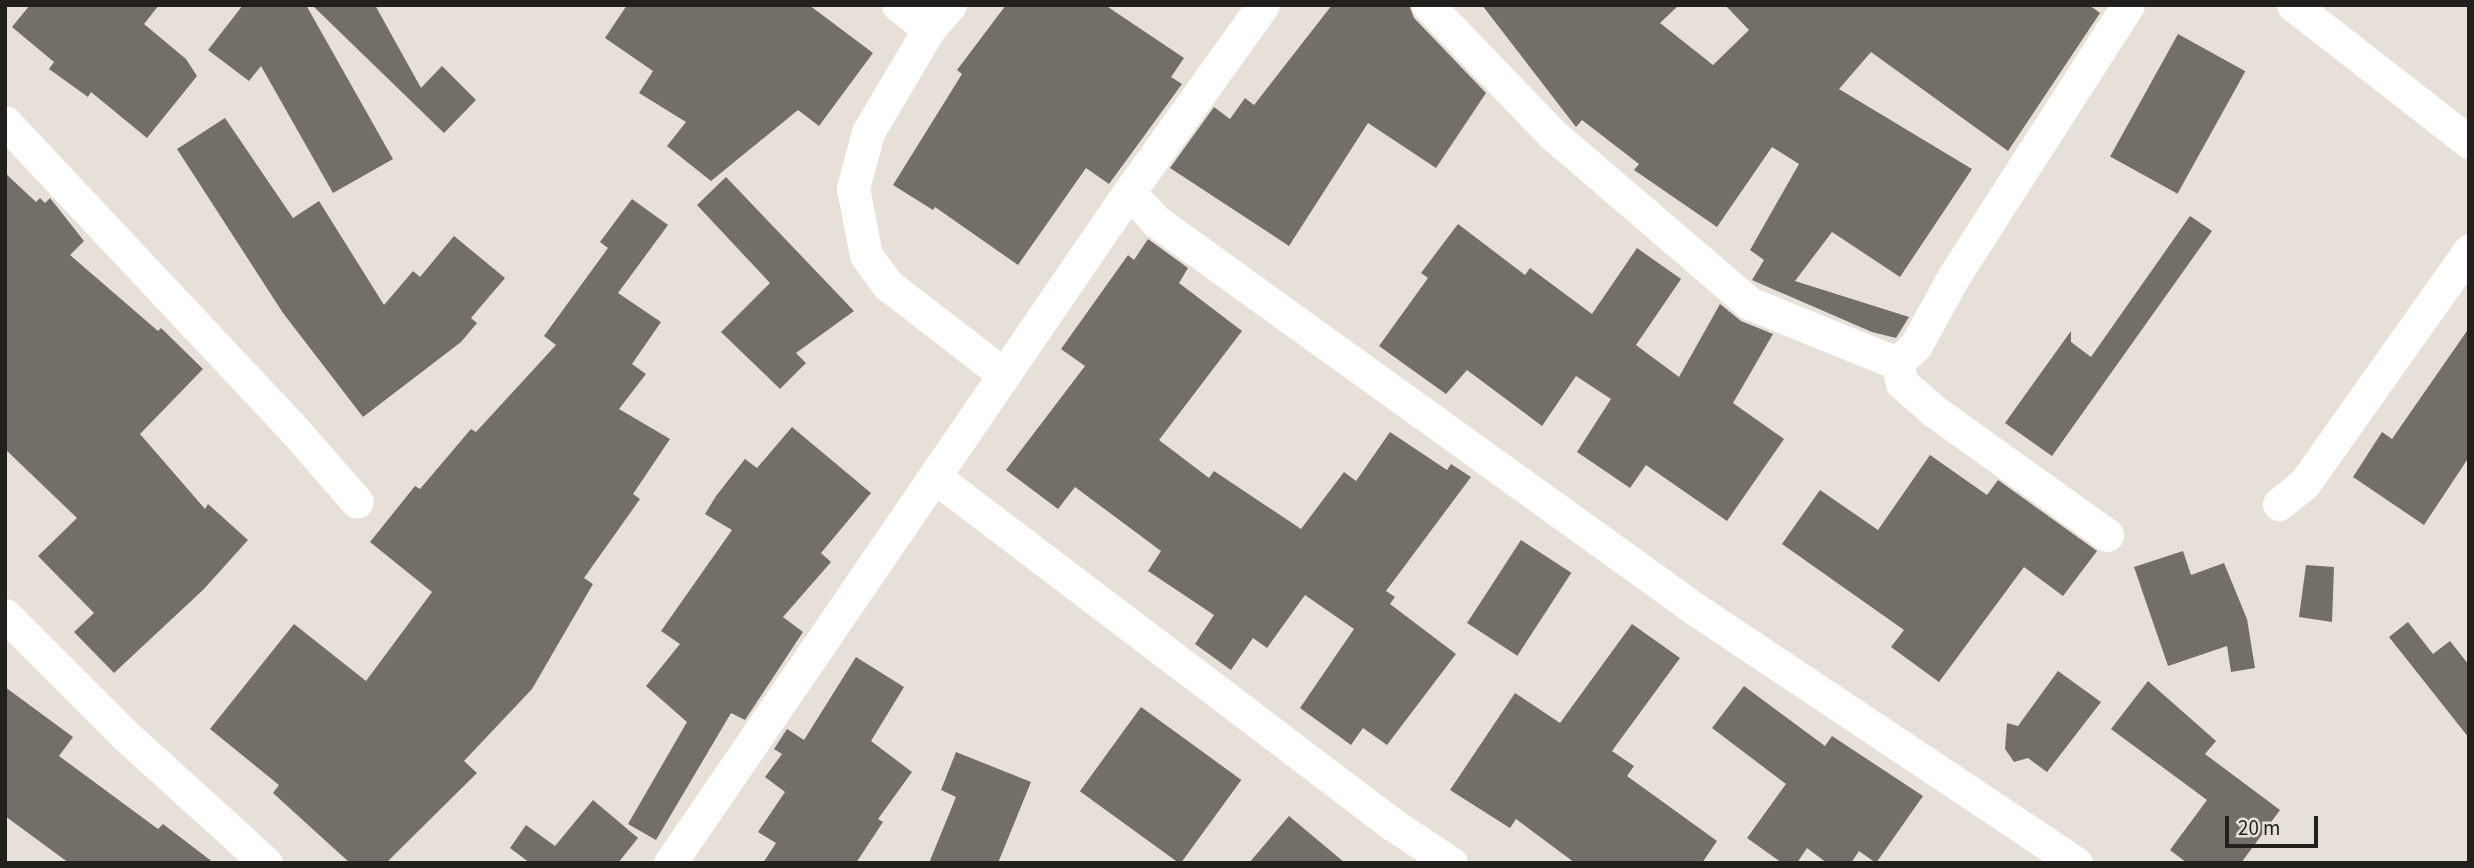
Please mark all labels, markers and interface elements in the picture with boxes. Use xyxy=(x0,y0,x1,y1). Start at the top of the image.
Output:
scale bar xyxy=(2229,802,2322,846)
text: 20 m xyxy=(2238,813,2280,843)

